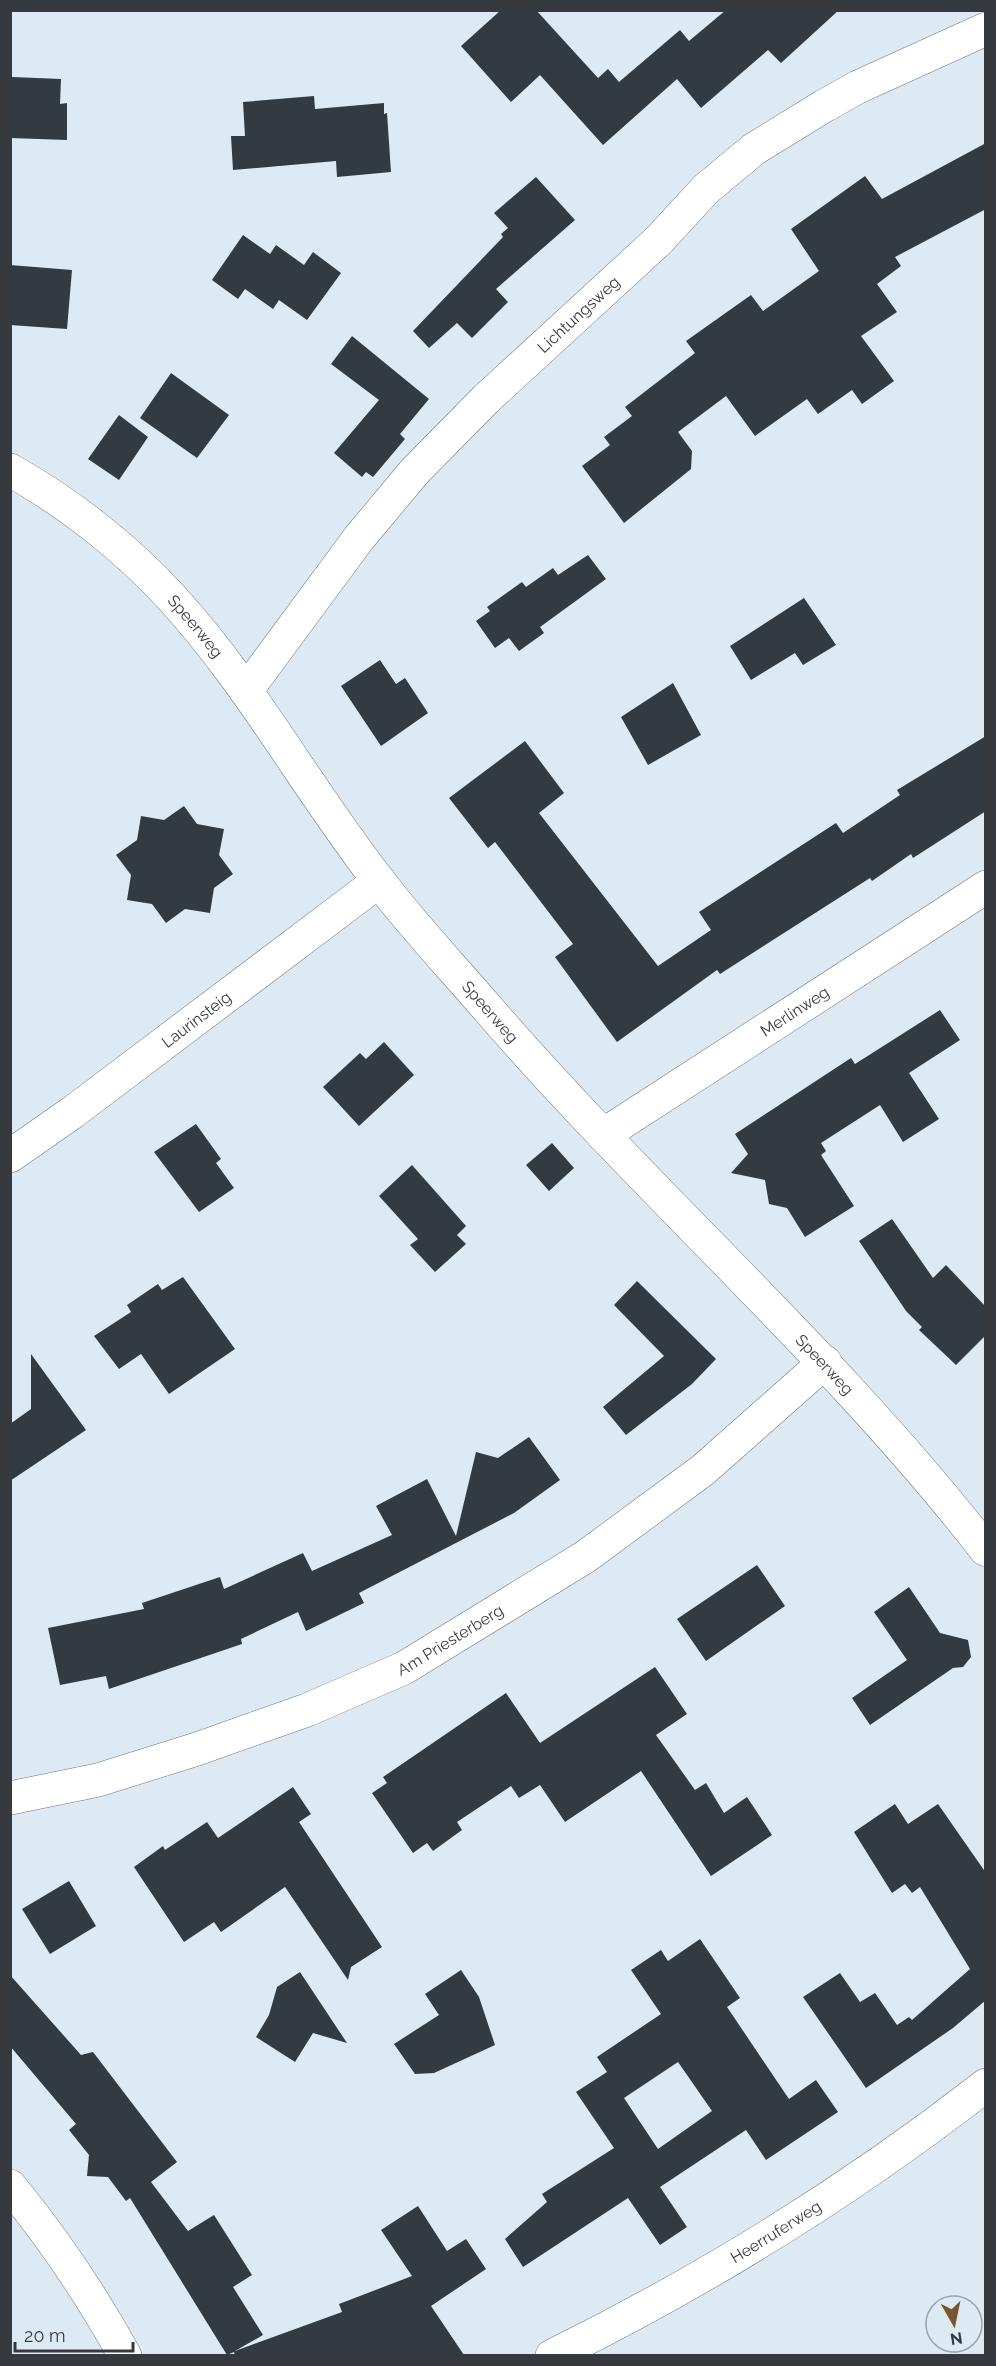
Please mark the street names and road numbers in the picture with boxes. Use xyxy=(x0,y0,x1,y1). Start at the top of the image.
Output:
street label: Lichtungsweg xyxy=(534,272,624,357)
street label: Speerweg xyxy=(164,591,227,662)
street label: Speerweg xyxy=(458,977,522,1047)
street label: Merlinweg xyxy=(757,982,833,1041)
street label: Laurinsteig xyxy=(158,987,235,1052)
street label: Speerweg xyxy=(792,1330,857,1399)
street label: Am Priesterberg xyxy=(395,1601,507,1680)
street label: Heerruferweg xyxy=(727,2196,825,2267)

